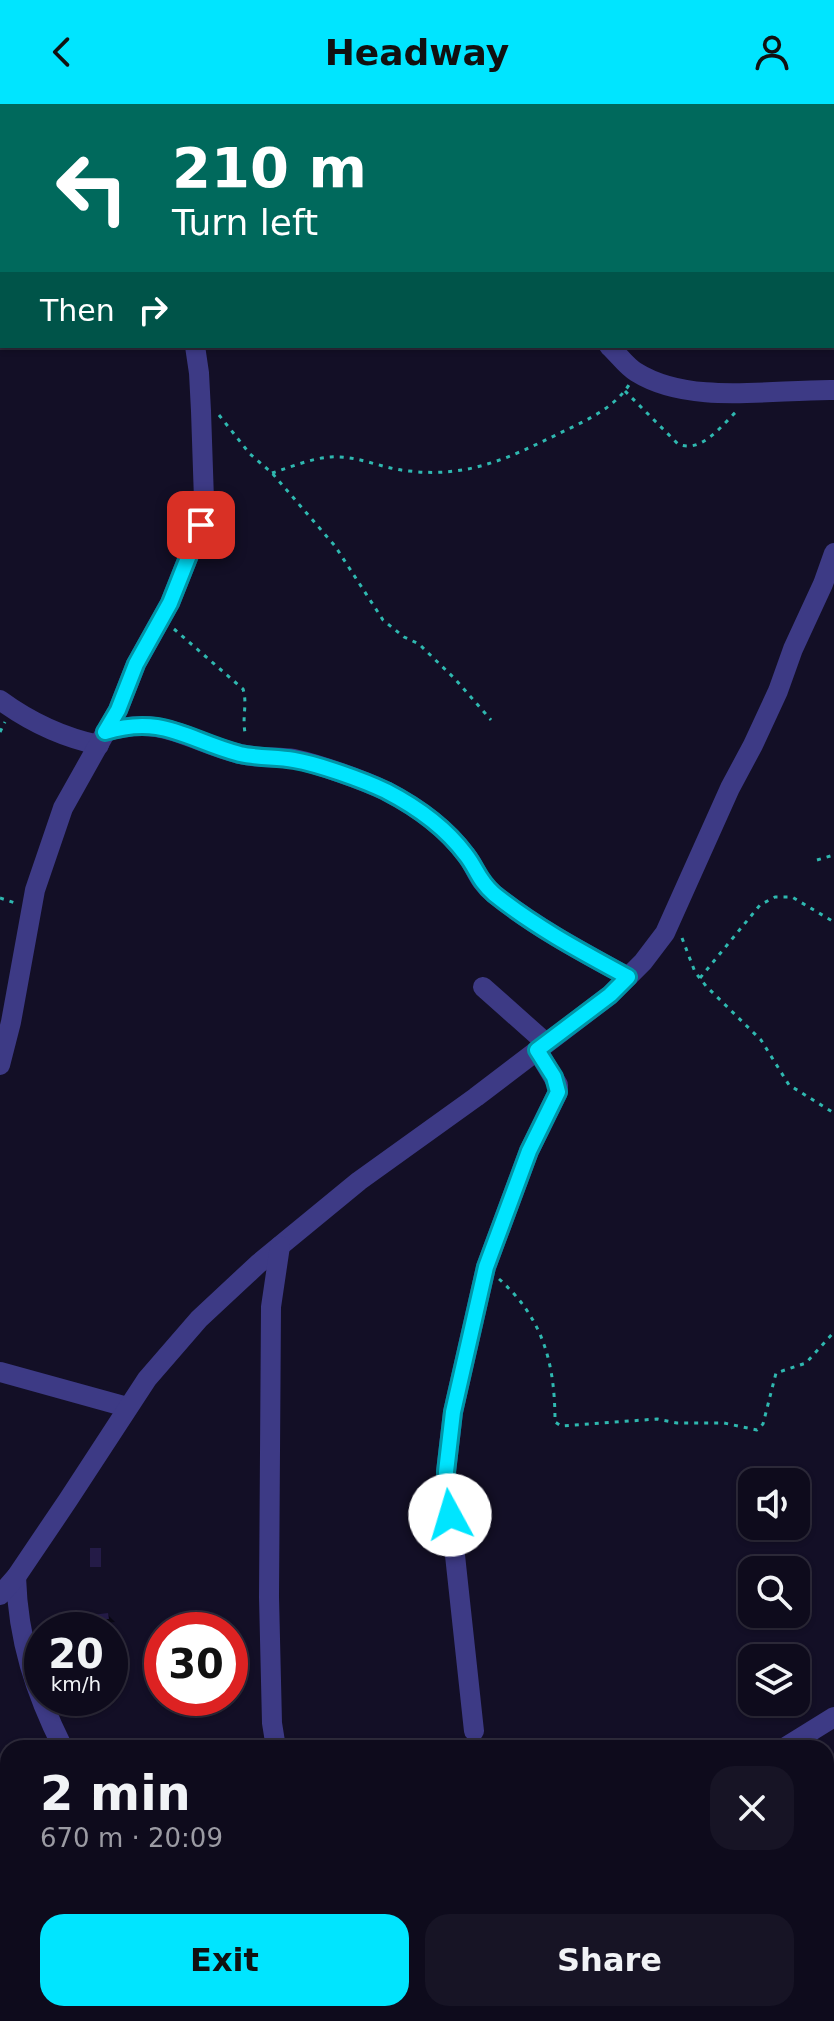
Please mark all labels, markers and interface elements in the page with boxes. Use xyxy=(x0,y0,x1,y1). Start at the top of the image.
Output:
icon: back xyxy=(40,30,84,74)
icon: person xyxy=(750,30,794,74)
text: Headway xyxy=(325,32,509,73)
text: 210 m xyxy=(172,135,367,200)
icon: left xyxy=(40,136,144,240)
text: Turn left xyxy=(172,202,318,243)
icon: right xyxy=(131,288,175,332)
text: Then xyxy=(40,293,115,328)
pin xyxy=(167,491,235,559)
icon: arrive xyxy=(179,503,223,547)
map controls xyxy=(738,1468,810,1716)
button: sound xyxy=(738,1468,810,1540)
position arrow xyxy=(408,1473,492,1557)
button: search xyxy=(738,1556,810,1628)
speed limit sign: 30 xyxy=(144,1612,248,1716)
text: 20 xyxy=(48,1631,104,1677)
button: layers xyxy=(738,1644,810,1716)
text: km/h xyxy=(51,1672,101,1696)
text: 2 min xyxy=(40,1765,191,1821)
button: close xyxy=(710,1766,794,1850)
text: 670 m · 20:09 xyxy=(40,1823,223,1853)
button: Exit xyxy=(40,1914,409,2006)
button: Share xyxy=(425,1914,794,2006)

